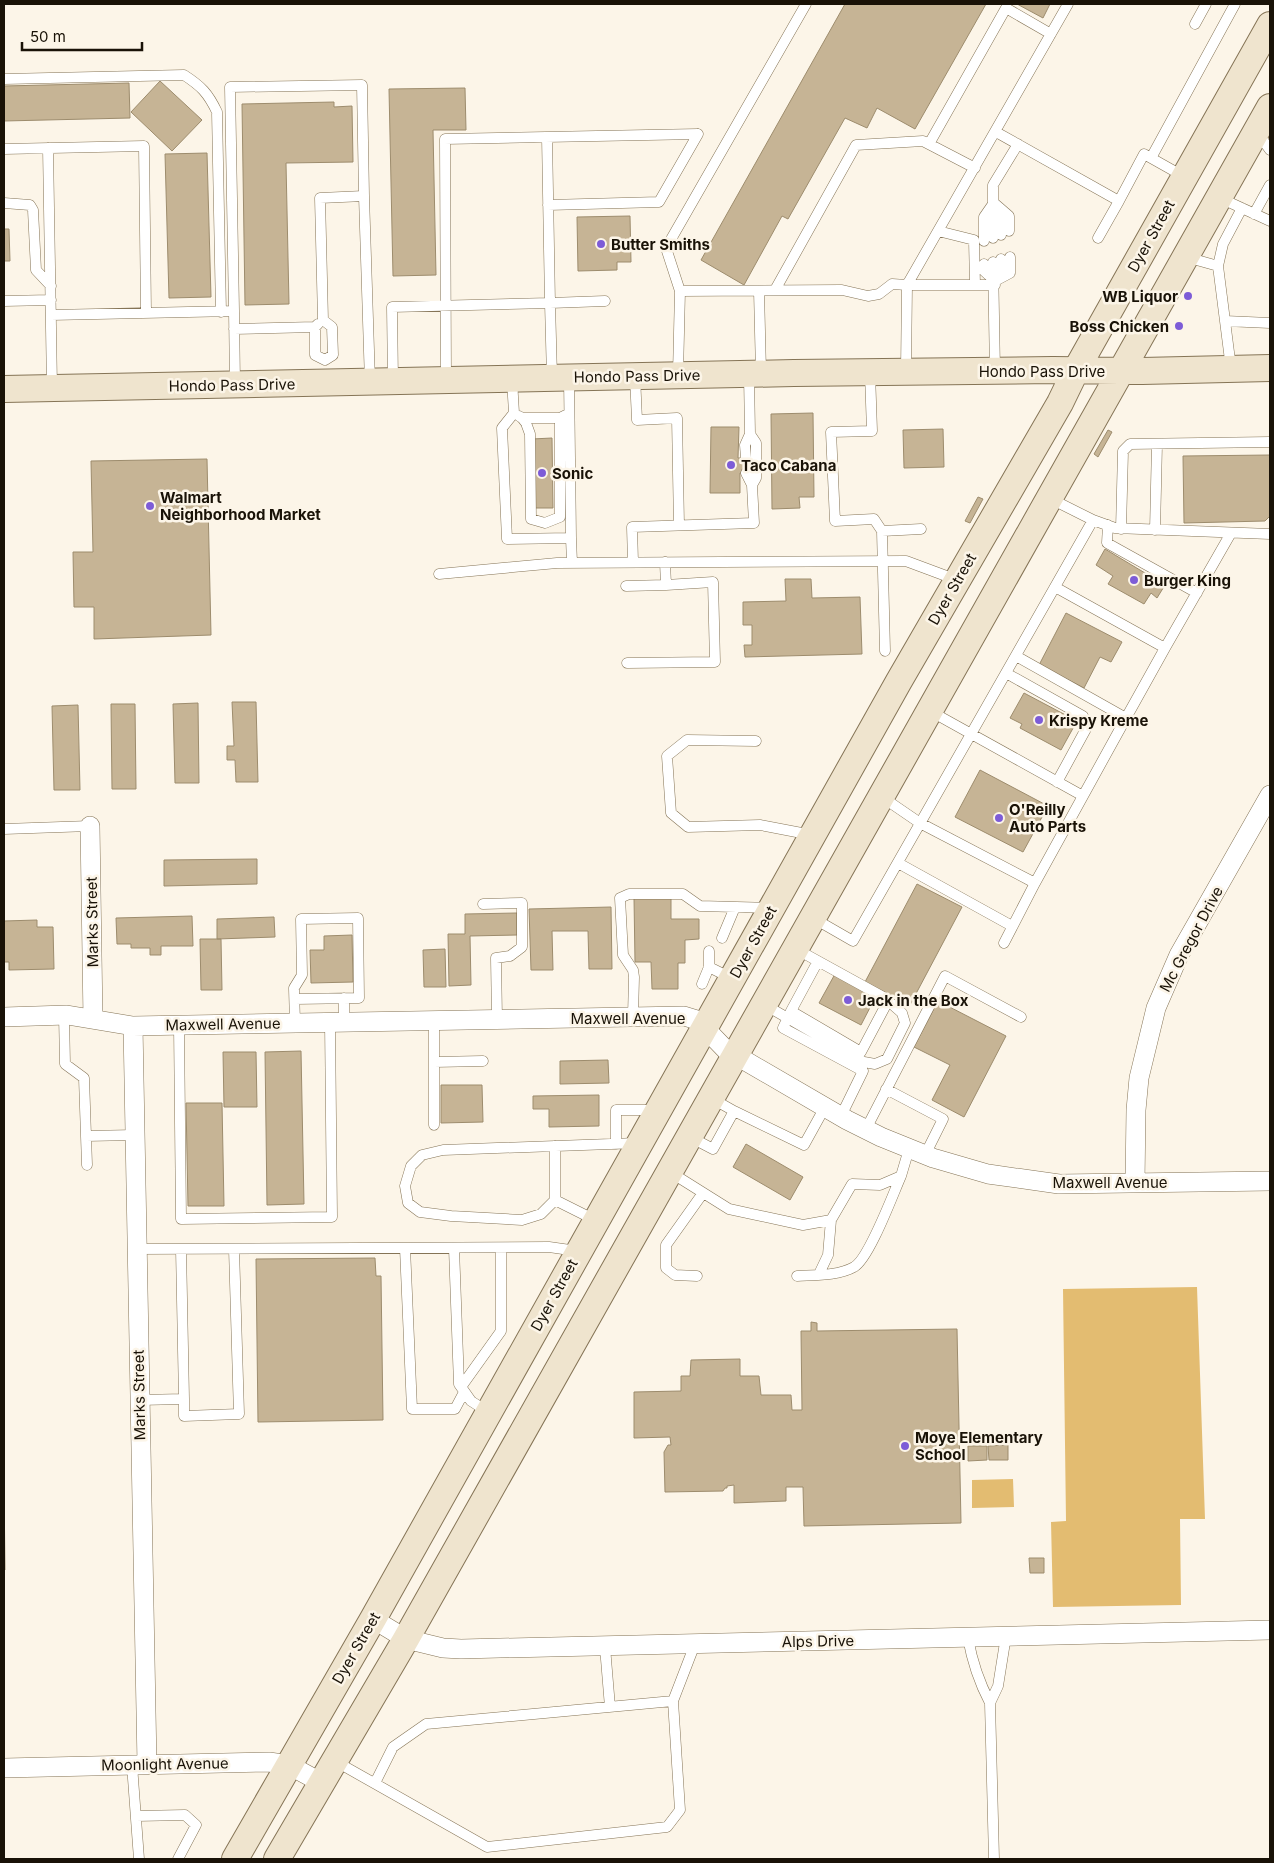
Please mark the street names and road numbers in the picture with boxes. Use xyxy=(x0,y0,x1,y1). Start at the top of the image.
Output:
street label: Dyer Street xyxy=(1123,196,1179,276)
street label: Hondo Pass Drive xyxy=(979,362,1105,381)
street label: Hondo Pass Drive xyxy=(574,365,700,387)
street label: Hondo Pass Drive xyxy=(169,374,295,396)
street label: Dyer Street xyxy=(924,550,980,628)
street label: Marks Street xyxy=(82,876,102,967)
street label: Mc Gregor Drive xyxy=(1155,883,1227,995)
street label: Dyer Street xyxy=(725,902,781,982)
street label: Maxwell Avenue xyxy=(570,1009,686,1028)
street label: Maxwell Avenue xyxy=(165,1013,281,1035)
street label: Maxwell Avenue xyxy=(1052,1173,1168,1192)
street label: Dyer Street xyxy=(526,1255,582,1335)
street label: Marks Street xyxy=(129,1349,149,1440)
street label: Dyer Street xyxy=(328,1609,384,1687)
street label: Alps Drive xyxy=(782,1631,854,1651)
street label: Moonlight Avenue xyxy=(101,1753,229,1775)

